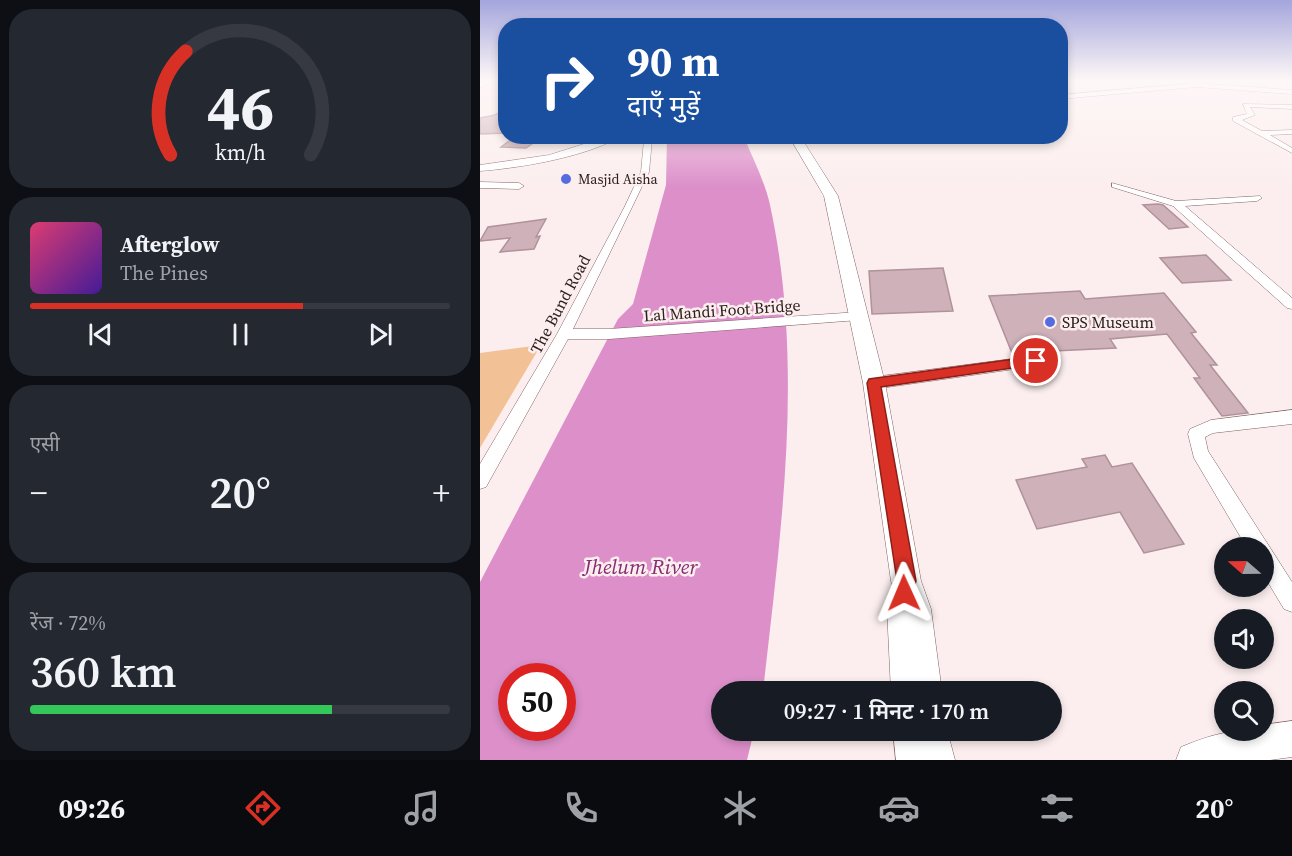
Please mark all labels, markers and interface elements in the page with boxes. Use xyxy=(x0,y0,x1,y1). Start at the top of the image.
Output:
text: 90 m xyxy=(627,32,720,90)
icon: right xyxy=(528,42,606,120)
text: 46 xyxy=(206,65,274,151)
text: दाएँ मुड़ें xyxy=(627,87,700,124)
text: km/h xyxy=(214,139,266,168)
place label: Masjid Aisha xyxy=(578,169,659,189)
marker: Masjid Aisha xyxy=(559,172,573,186)
text: Afterglow xyxy=(120,229,220,259)
street label: The Bund Road xyxy=(525,251,595,357)
text: The Pines xyxy=(120,259,208,287)
street label: Lal Mandi Foot Bridge xyxy=(643,294,801,326)
place label: SPS Museum xyxy=(1062,311,1154,333)
marker: SPS Museum xyxy=(1043,315,1057,329)
icon: previous xyxy=(84,318,117,351)
icon: pause xyxy=(224,318,257,351)
icon: next xyxy=(364,318,397,351)
pin xyxy=(1010,335,1061,386)
icon: arrive xyxy=(1019,344,1052,377)
text: एसी xyxy=(30,430,60,458)
text: 20° xyxy=(209,461,271,523)
text: − xyxy=(30,470,48,515)
text: + xyxy=(433,470,450,515)
north arrow xyxy=(1214,537,1274,597)
map controls xyxy=(1214,537,1274,741)
water label: Jhelum River xyxy=(581,552,698,581)
position arrow xyxy=(872,561,936,625)
text: रेंज · 72% xyxy=(30,609,106,637)
button: sound xyxy=(1214,609,1274,669)
text: 360 km xyxy=(30,640,177,702)
speed limit sign: 50 xyxy=(498,663,576,741)
button: search xyxy=(1214,681,1274,741)
text: 09:27 · 1 मिनट · 170 m xyxy=(784,696,989,726)
icon: directions xyxy=(242,787,284,829)
icon: music xyxy=(401,787,443,829)
icon: phone xyxy=(560,787,602,829)
icon: climate xyxy=(719,787,761,829)
icon: car xyxy=(878,787,920,829)
icon: filters xyxy=(1036,787,1078,829)
text: 09:26 xyxy=(58,790,125,827)
text: 20° xyxy=(1195,790,1233,827)

